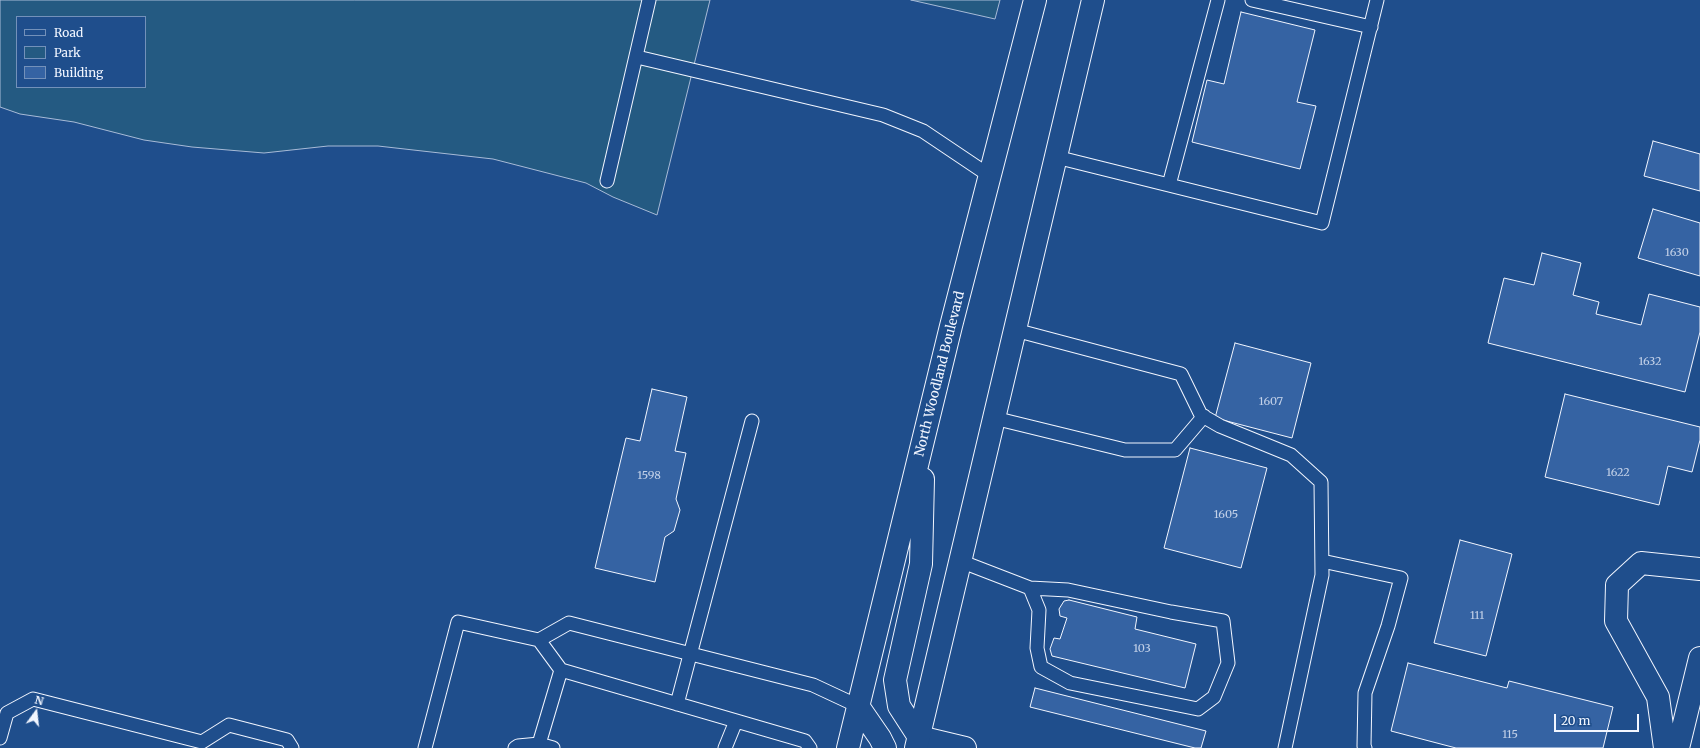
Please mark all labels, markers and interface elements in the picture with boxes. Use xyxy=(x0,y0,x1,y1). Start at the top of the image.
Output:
legend xyxy=(16,16,146,88)
text: Road xyxy=(54,25,83,40)
text: Park xyxy=(54,45,81,60)
text: Building xyxy=(54,65,103,80)
house number: 1630 xyxy=(1665,246,1689,260)
street label: North Woodland Boulevard xyxy=(912,290,968,458)
house number: 1632 xyxy=(1639,355,1661,369)
house number: 1607 xyxy=(1259,395,1283,409)
house number: 1622 xyxy=(1606,466,1630,480)
house number: 1598 xyxy=(637,469,661,483)
house number: 1605 xyxy=(1214,508,1238,522)
house number: 111 xyxy=(1470,609,1484,623)
house number: 103 xyxy=(1133,642,1151,656)
north arrow xyxy=(16,692,56,732)
text: N xyxy=(33,693,45,708)
scale bar xyxy=(1556,706,1641,732)
text: 20 m xyxy=(1561,713,1590,728)
house number: 115 xyxy=(1502,728,1518,742)

